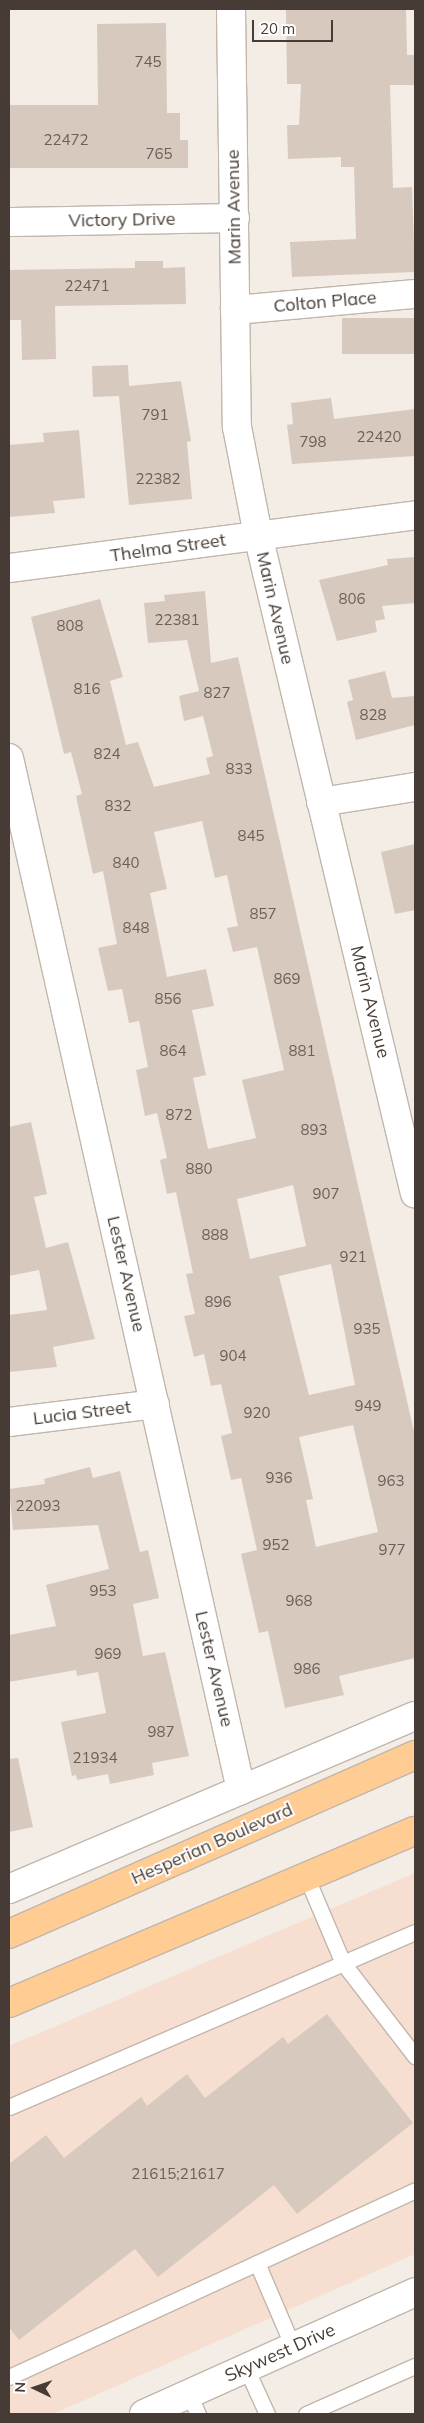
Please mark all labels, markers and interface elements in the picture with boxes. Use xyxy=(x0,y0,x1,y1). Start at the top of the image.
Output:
scale bar xyxy=(254,10,335,42)
text: 20 m xyxy=(260,19,295,38)
house number: 745 xyxy=(135,53,161,71)
house number: 22472 xyxy=(44,131,88,149)
house number: 765 xyxy=(146,145,172,163)
street label: Marin Avenue xyxy=(222,149,246,265)
street label: Victory Drive xyxy=(68,208,176,232)
house number: 22471 xyxy=(65,277,109,295)
street label: Colton Place xyxy=(273,287,377,317)
house number: 791 xyxy=(142,406,168,424)
house number: 22420 xyxy=(357,428,401,446)
house number: 798 xyxy=(300,433,326,451)
house number: 22382 xyxy=(136,470,180,488)
street label: Thelma Street xyxy=(109,529,227,567)
street label: Marin Avenue xyxy=(252,550,298,666)
house number: 806 xyxy=(339,590,365,608)
house number: 22381 xyxy=(155,611,199,629)
house number: 808 xyxy=(57,617,83,635)
house number: 816 xyxy=(74,680,100,698)
house number: 827 xyxy=(204,684,230,702)
house number: 828 xyxy=(360,706,386,724)
house number: 824 xyxy=(94,745,120,763)
house number: 833 xyxy=(226,760,252,778)
house number: 832 xyxy=(105,797,131,815)
house number: 845 xyxy=(238,827,264,845)
house number: 840 xyxy=(113,854,139,872)
house number: 857 xyxy=(250,905,276,923)
house number: 848 xyxy=(123,919,149,937)
street label: Marin Avenue xyxy=(346,944,394,1060)
house number: 869 xyxy=(274,970,300,988)
house number: 856 xyxy=(155,990,181,1008)
house number: 864 xyxy=(160,1042,186,1060)
house number: 881 xyxy=(289,1042,315,1060)
house number: 872 xyxy=(166,1106,192,1124)
house number: 893 xyxy=(301,1121,327,1139)
house number: 880 xyxy=(186,1160,212,1178)
house number: 907 xyxy=(313,1185,339,1203)
street label: Lester Avenue xyxy=(102,1214,150,1334)
house number: 888 xyxy=(202,1226,228,1244)
house number: 921 xyxy=(340,1248,366,1266)
house number: 896 xyxy=(205,1293,231,1311)
house number: 935 xyxy=(354,1320,380,1338)
house number: 904 xyxy=(220,1347,246,1365)
street label: Lucia Street xyxy=(32,1396,132,1430)
house number: 949 xyxy=(355,1397,381,1415)
house number: 920 xyxy=(244,1404,270,1422)
house number: 936 xyxy=(266,1469,292,1487)
house number: 963 xyxy=(378,1472,404,1490)
house number: 22093 xyxy=(16,1497,60,1515)
house number: 952 xyxy=(263,1536,289,1554)
house number: 977 xyxy=(379,1541,405,1559)
house number: 953 xyxy=(90,1582,116,1600)
house number: 968 xyxy=(286,1592,312,1610)
street label: Lester Avenue xyxy=(190,1609,238,1729)
house number: 969 xyxy=(95,1645,121,1663)
house number: 986 xyxy=(294,1660,320,1678)
house number: 987 xyxy=(148,1723,174,1741)
house number: 21934 xyxy=(73,1749,117,1767)
street label: Hesperian Boulevard xyxy=(128,1799,296,1889)
house number: 21615;21617 xyxy=(131,2165,225,2183)
street label: Skywest Drive xyxy=(221,2319,339,2387)
north arrow xyxy=(10,2363,60,2413)
text: N xyxy=(11,2381,29,2393)

